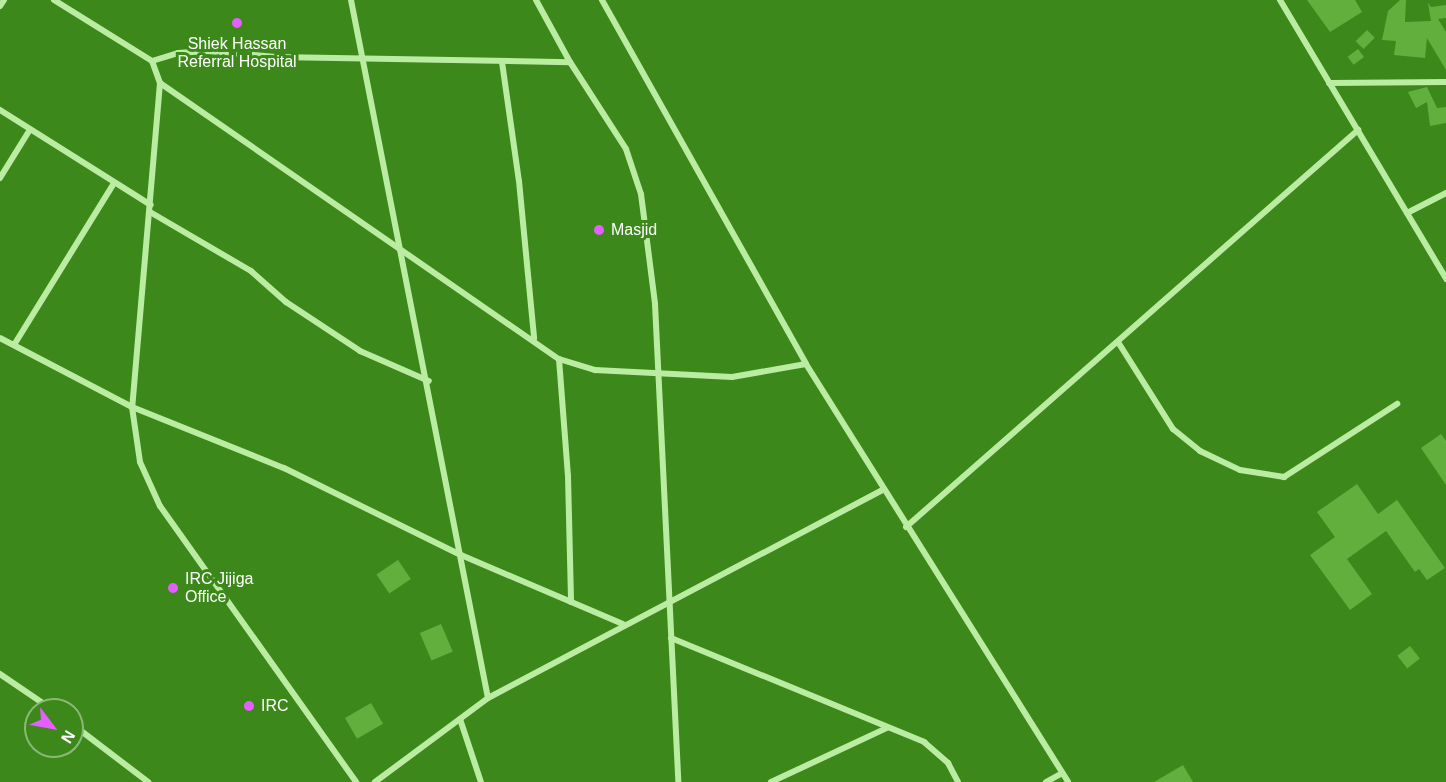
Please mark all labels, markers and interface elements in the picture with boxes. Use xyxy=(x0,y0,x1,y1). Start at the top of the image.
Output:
marker: Shiek Hassan Referral Hospital xyxy=(228,14,246,32)
place label: Shiek Hassan Referral Hospital xyxy=(177,34,297,72)
place label: Masjid xyxy=(611,220,657,240)
marker: Masjid xyxy=(592,223,606,237)
place label: IRC Jijiga Office xyxy=(185,569,253,607)
marker: IRC Jijiga Office xyxy=(166,581,180,595)
place label: IRC xyxy=(261,696,289,716)
north arrow xyxy=(24,698,84,758)
marker: IRC xyxy=(242,699,256,713)
text: N xyxy=(58,727,78,746)

